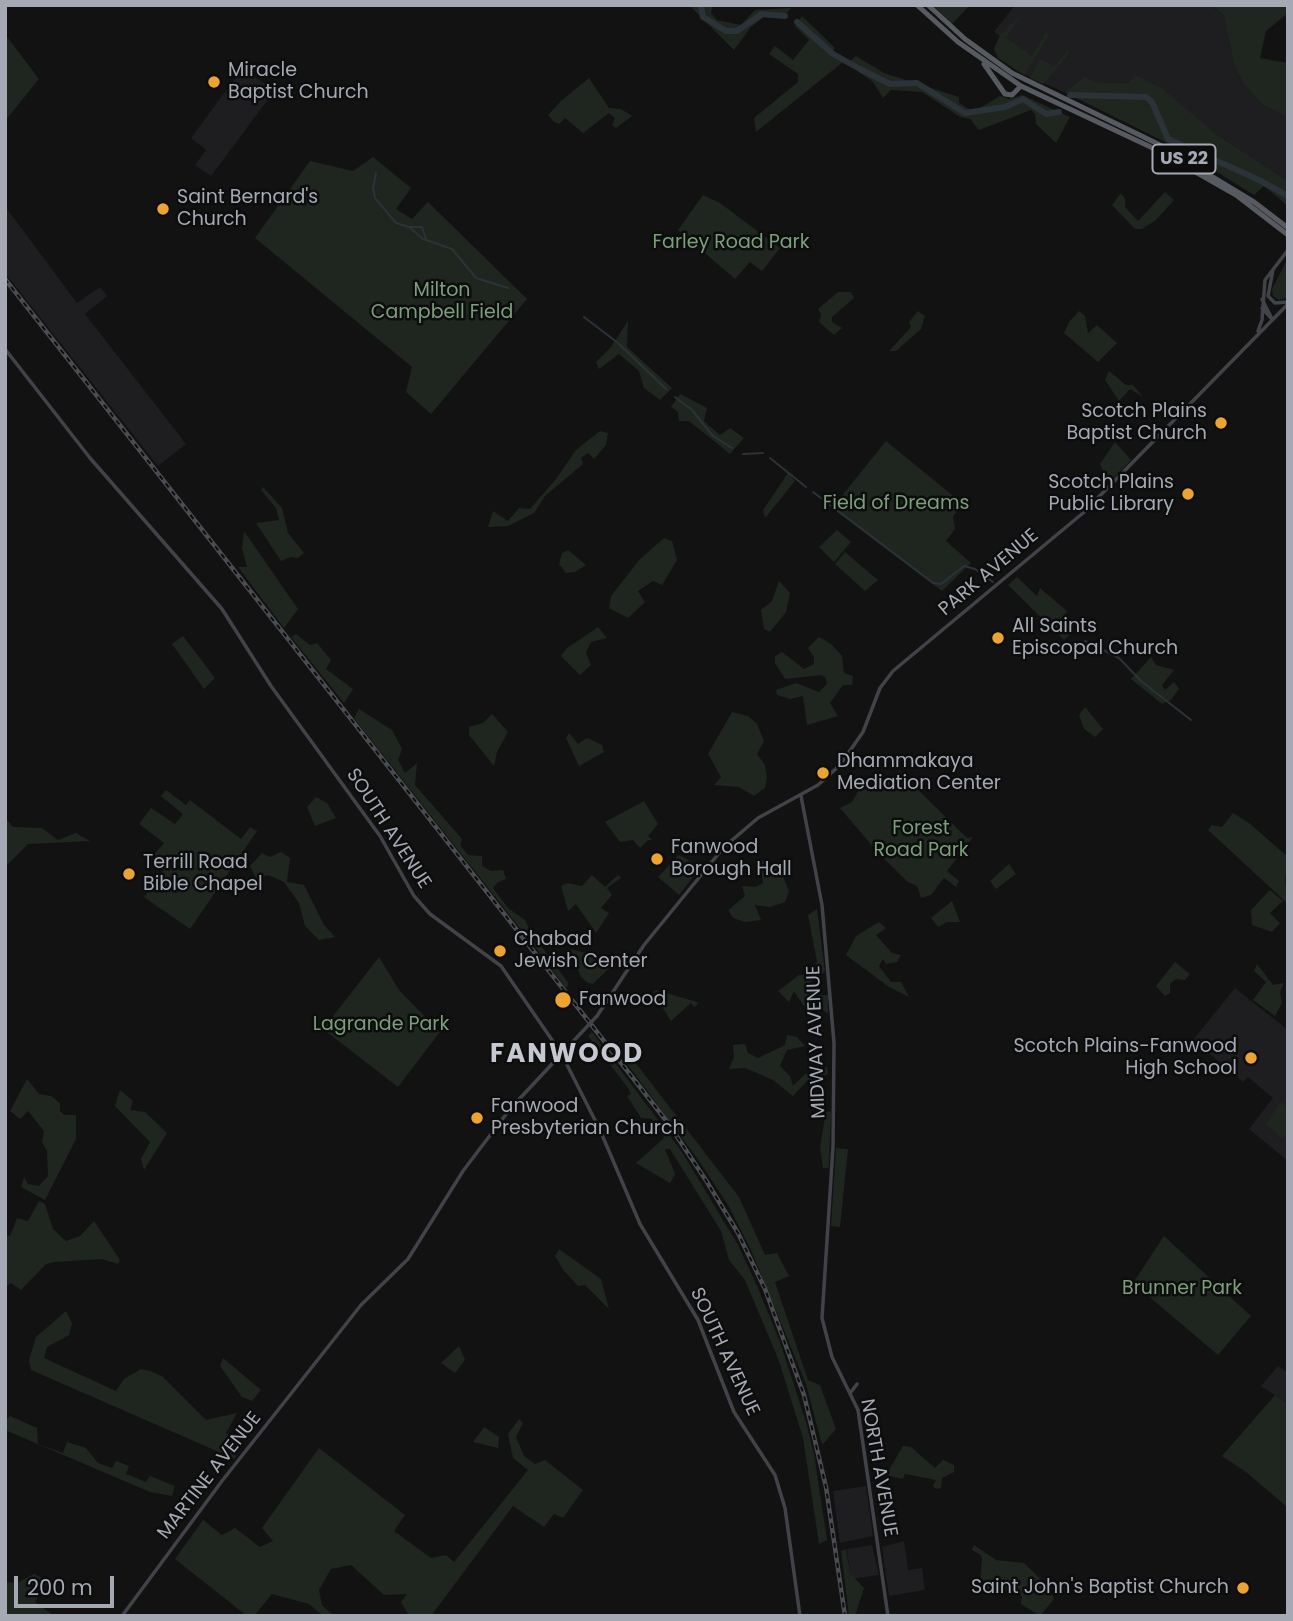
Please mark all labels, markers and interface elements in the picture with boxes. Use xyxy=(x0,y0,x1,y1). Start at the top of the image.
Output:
place label: Miracle Baptist Church xyxy=(228,60,369,104)
marker: Miracle Baptist Church xyxy=(206,74,222,90)
road number: US 22 xyxy=(1152,144,1216,174)
place label: Saint Bernard's Church xyxy=(177,187,318,231)
marker: Saint Bernard's Church xyxy=(155,201,171,217)
park label: Farley Road Park xyxy=(653,232,809,254)
park label: Milton Campbell Field xyxy=(371,280,513,324)
place label: Scotch Plains Baptist Church xyxy=(1066,401,1207,445)
marker: Scotch Plains Baptist Church xyxy=(1213,415,1229,431)
place label: Scotch Plains Public Library xyxy=(1048,472,1174,516)
marker: Scotch Plains Public Library xyxy=(1180,486,1196,502)
park label: Field of Dreams xyxy=(823,493,969,515)
street label: PARK AVENUE xyxy=(935,525,1043,621)
place label: All Saints Episcopal Church xyxy=(1012,616,1178,660)
marker: All Saints Episcopal Church xyxy=(990,630,1006,646)
place label: Dhammakaya Mediation Center xyxy=(837,751,1001,795)
street label: SOUTH AVENUE xyxy=(341,765,435,893)
marker: Dhammakaya Mediation Center xyxy=(815,765,831,781)
park label: Forest Road Park xyxy=(873,818,969,862)
place label: Fanwood Borough Hall xyxy=(671,837,792,881)
marker: Fanwood Borough Hall xyxy=(649,851,665,867)
place label: Terrill Road Bible Chapel xyxy=(143,852,263,896)
marker: Terrill Road Bible Chapel xyxy=(121,866,137,882)
place label: Chabad Jewish Center xyxy=(514,929,648,973)
marker: Chabad Jewish Center xyxy=(492,943,508,959)
street label: MIDWAY AVENUE xyxy=(803,965,831,1119)
place label: Fanwood xyxy=(579,989,666,1011)
marker: Fanwood xyxy=(553,990,573,1010)
park label: Lagrande Park xyxy=(313,1014,449,1036)
place label: Scotch Plains-Fanwood High School xyxy=(1013,1036,1237,1080)
district label: FANWOOD xyxy=(491,1039,643,1071)
marker: Scotch Plains-Fanwood High School xyxy=(1243,1050,1259,1066)
place label: Fanwood Presbyterian Church xyxy=(491,1096,685,1140)
marker: Fanwood Presbyterian Church xyxy=(469,1110,485,1126)
park label: Brunner Park xyxy=(1122,1278,1242,1300)
street label: SOUTH AVENUE xyxy=(684,1284,764,1420)
street label: NORTH AVENUE xyxy=(855,1397,901,1539)
street label: MARTINE AVENUE xyxy=(153,1408,267,1544)
scale bar xyxy=(18,1562,117,1606)
text: 200 m xyxy=(27,1573,93,1602)
place label: Saint John's Baptist Church xyxy=(971,1577,1229,1599)
marker: Saint John's Baptist Church xyxy=(1235,1580,1251,1596)

